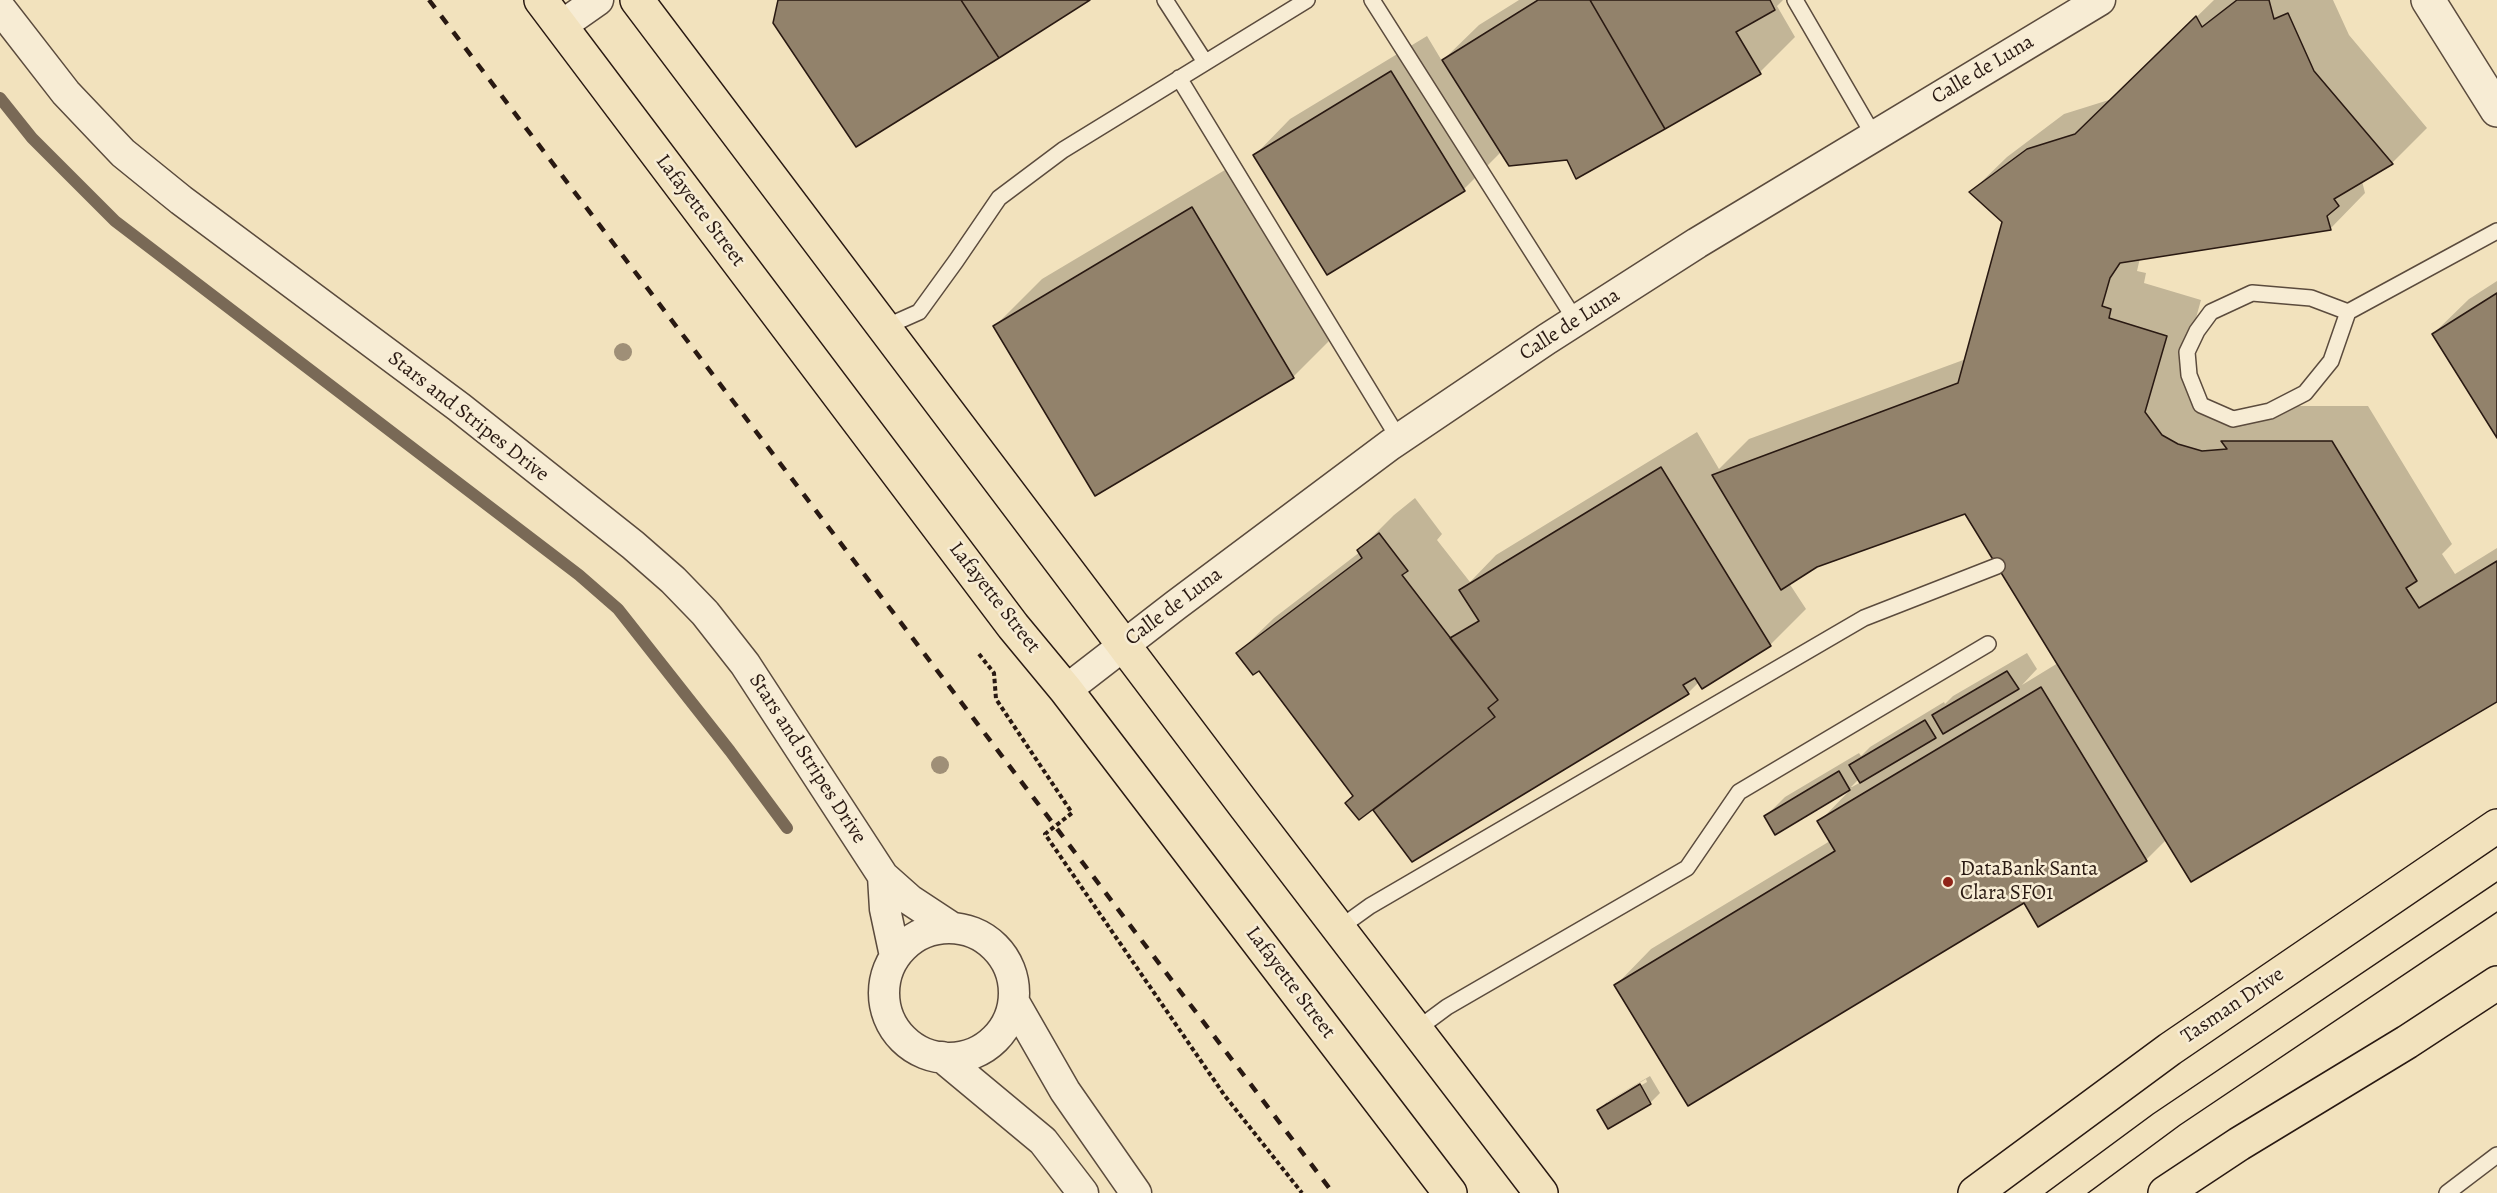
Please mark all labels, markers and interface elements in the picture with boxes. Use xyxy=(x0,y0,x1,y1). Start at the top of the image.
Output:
street label: Calle de Luna xyxy=(1927,30,2039,110)
street label: Lafayette Street xyxy=(650,150,750,272)
street label: Calle de Luna xyxy=(1515,283,1625,367)
street label: Stars and Stripes Drive xyxy=(382,346,554,488)
street label: Lafayette Street xyxy=(943,537,1045,659)
street label: Calle de Luna xyxy=(1121,562,1227,652)
street label: Stars and Stripes Drive xyxy=(743,669,871,849)
place label: DataBank Santa Clara SFO1 xyxy=(1960,857,2098,907)
marker: DataBank Santa Clara SFO1 xyxy=(1941,875,1955,889)
street label: Lafayette Street xyxy=(1240,922,1340,1044)
street label: Tasman Drive xyxy=(2177,962,2289,1050)

